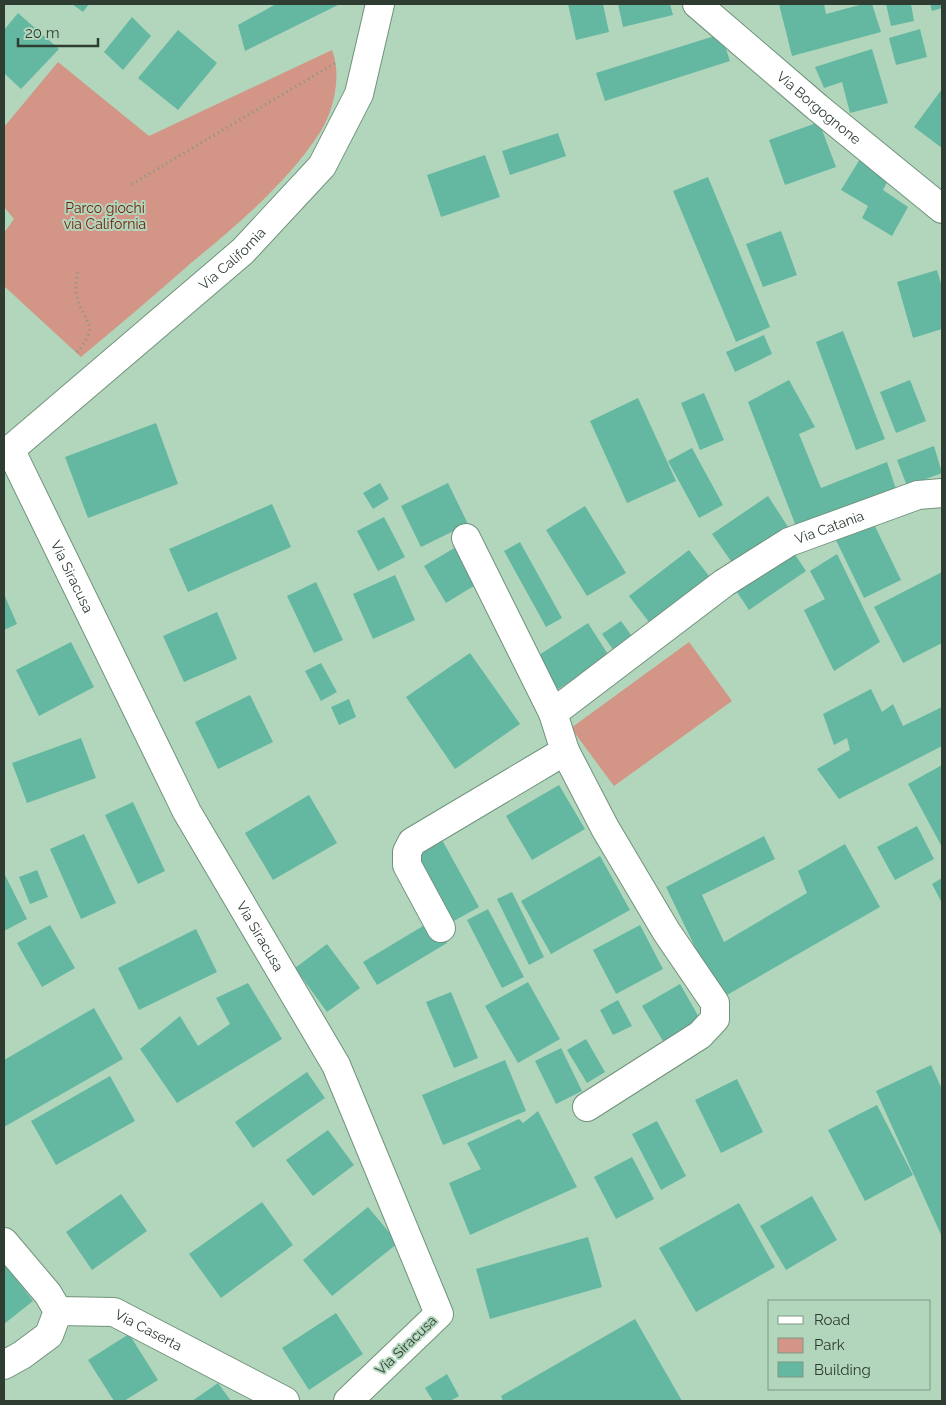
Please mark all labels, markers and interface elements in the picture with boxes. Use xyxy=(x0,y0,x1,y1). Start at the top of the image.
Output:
scale bar xyxy=(18,15,98,47)
text: 20 m xyxy=(25,24,60,42)
street label: Via Borgognone xyxy=(773,68,864,147)
park label: Parco giochi via California xyxy=(64,200,146,232)
street label: Via California xyxy=(196,224,269,293)
street label: Via Catania xyxy=(793,507,866,547)
street label: Via Siracusa xyxy=(48,538,97,615)
street label: Via Siracusa xyxy=(233,898,287,974)
legend xyxy=(768,1300,931,1390)
street label: Via Caserta xyxy=(112,1306,185,1354)
text: Road xyxy=(814,1311,850,1329)
street label: Via Siracusa xyxy=(372,1312,440,1378)
text: Park xyxy=(814,1336,845,1354)
text: Building xyxy=(814,1361,871,1379)

